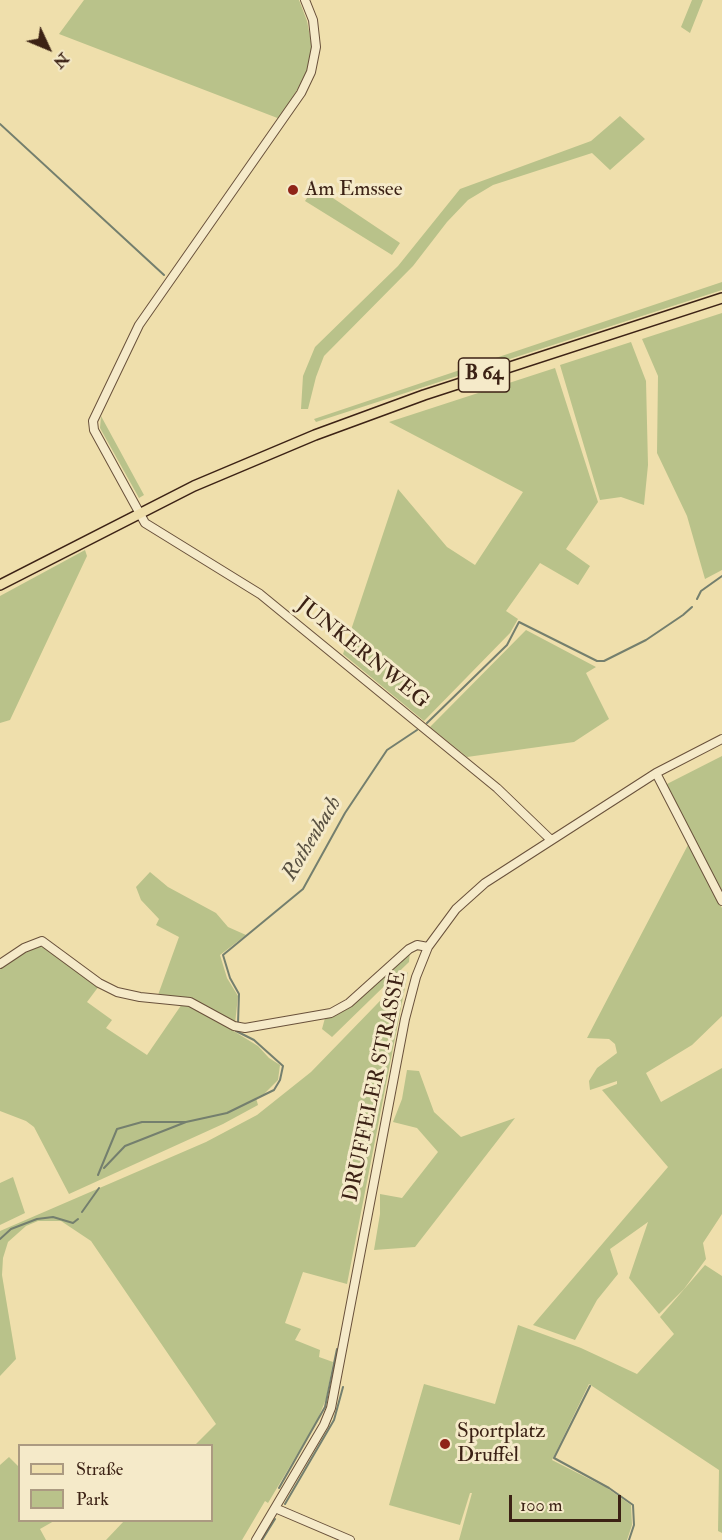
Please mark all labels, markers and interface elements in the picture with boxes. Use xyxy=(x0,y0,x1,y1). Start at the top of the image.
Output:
north arrow xyxy=(18,18,78,78)
text: N xyxy=(49,48,73,73)
place label: Am Emssee xyxy=(305,177,402,203)
marker: Am Emssee xyxy=(286,183,300,197)
road number: B 64 xyxy=(458,358,510,392)
street label: JUNKERNWEG xyxy=(291,593,433,715)
water label: Rothenbach xyxy=(278,792,348,886)
street label: DRUFFELER STRASSE xyxy=(339,970,413,1204)
place label: Sportplatz Druffel xyxy=(457,1419,545,1469)
marker: Sportplatz Druffel xyxy=(438,1437,452,1451)
legend xyxy=(18,1444,213,1522)
text: Straße xyxy=(76,1458,123,1481)
scale bar xyxy=(512,1483,624,1521)
text: Park xyxy=(76,1488,109,1511)
text: 100 m xyxy=(520,1494,563,1517)

